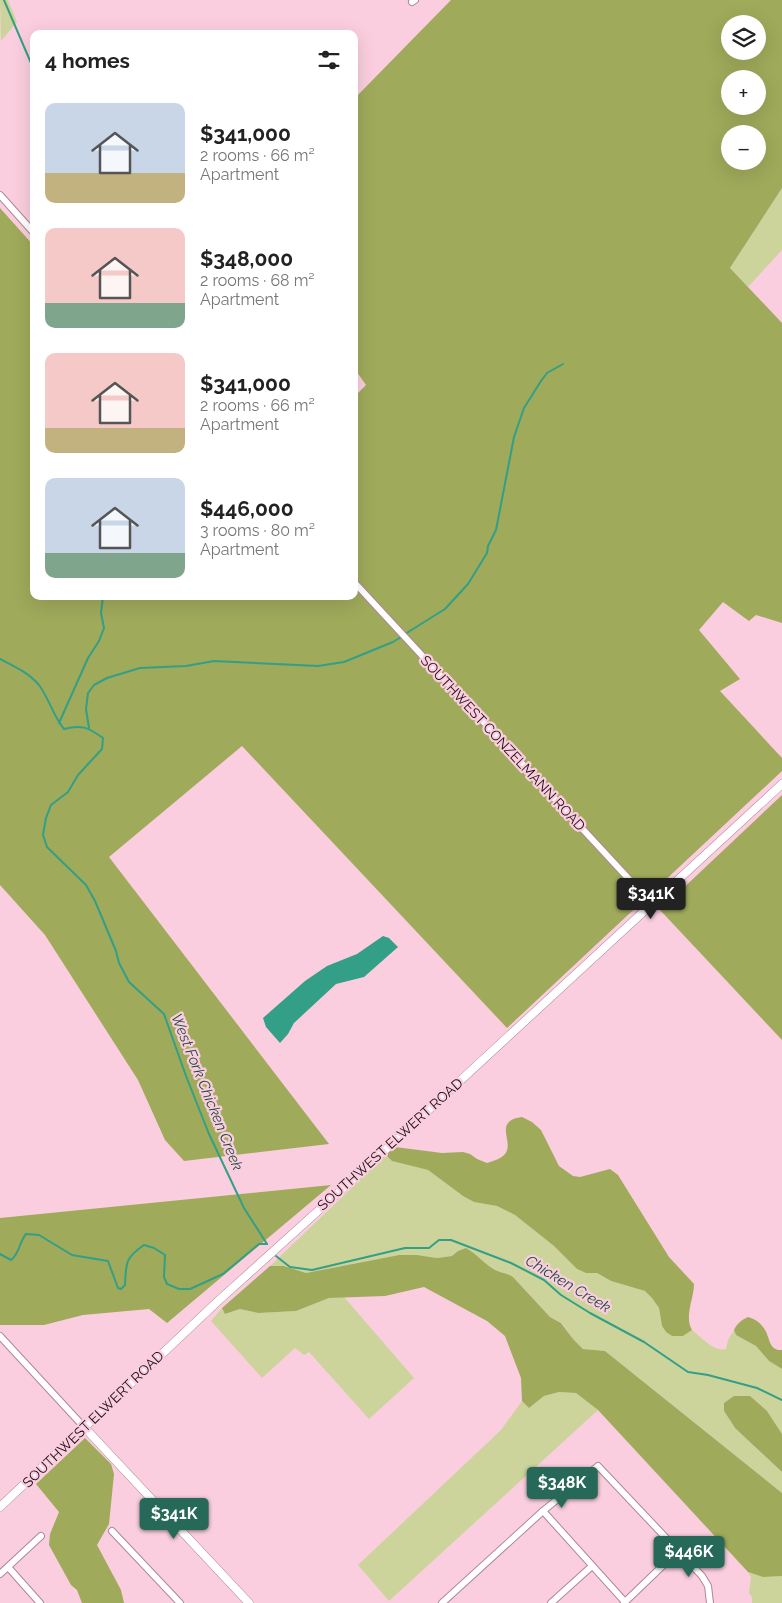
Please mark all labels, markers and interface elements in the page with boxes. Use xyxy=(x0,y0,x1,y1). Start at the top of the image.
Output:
map controls xyxy=(721,15,766,170)
button: layers xyxy=(721,15,766,60)
icon: filters xyxy=(315,46,343,74)
text: 4 homes xyxy=(45,48,130,73)
button: + xyxy=(721,70,766,115)
text: $341,000 xyxy=(200,121,291,146)
icon: home xyxy=(85,123,145,183)
button: − xyxy=(721,125,766,170)
text: 2 rooms · 66 m² xyxy=(200,146,315,165)
text: Apartment xyxy=(200,165,279,184)
text: $348,000 xyxy=(200,246,293,271)
icon: home xyxy=(85,248,145,308)
text: 2 rooms · 68 m² xyxy=(200,271,315,290)
text: Apartment xyxy=(200,290,279,309)
text: $341,000 xyxy=(200,371,291,396)
icon: home xyxy=(85,373,145,433)
text: 2 rooms · 66 m² xyxy=(200,396,315,415)
text: Apartment xyxy=(200,415,279,434)
text: $446,000 xyxy=(200,496,294,521)
icon: home xyxy=(85,498,145,558)
text: 3 rooms · 80 m² xyxy=(200,521,315,540)
text: Apartment xyxy=(200,540,279,559)
street label: SOUTHWEST CONZELMANN ROAD xyxy=(417,652,589,834)
pin: $341K xyxy=(616,878,686,920)
text: $341K xyxy=(628,884,674,903)
water label: West Fork Chicken Creek xyxy=(167,1011,247,1173)
street label: SOUTHWEST ELWERT ROAD xyxy=(314,1075,466,1213)
water label: Chicken Creek xyxy=(522,1251,614,1317)
street label: SOUTHWEST ELWERT ROAD xyxy=(19,1347,167,1491)
pin: $348K xyxy=(527,1466,597,1509)
text: $348K xyxy=(538,1473,586,1492)
pin: $341K xyxy=(139,1498,209,1540)
text: $341K xyxy=(151,1504,197,1523)
pin: $446K xyxy=(654,1536,724,1578)
text: $446K xyxy=(665,1542,713,1561)

